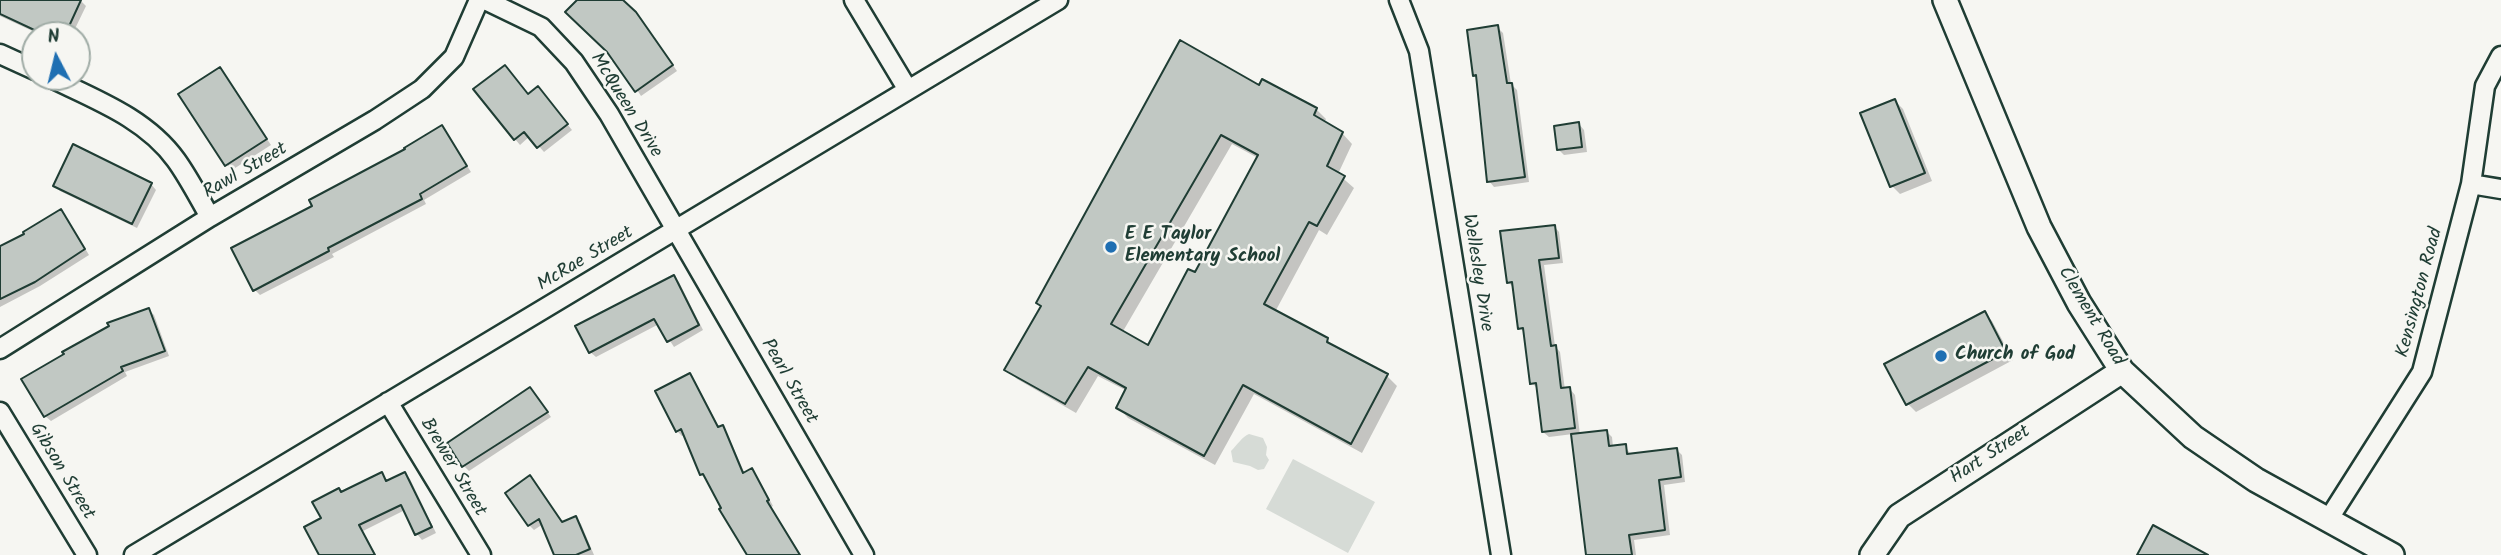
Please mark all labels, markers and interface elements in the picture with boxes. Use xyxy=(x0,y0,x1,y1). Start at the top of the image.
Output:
north arrow xyxy=(21,21,91,91)
text: N xyxy=(46,22,61,53)
street label: McQueen Drive xyxy=(584,49,666,163)
street label: Rawl Street xyxy=(200,139,292,205)
street label: Wellesley Drive xyxy=(1455,213,1497,333)
street label: McRae Street xyxy=(534,222,638,298)
place label: E E Taylor Elementary School xyxy=(1125,225,1280,269)
street label: Kensington Road xyxy=(2393,226,2449,360)
marker: E E Taylor Elementary School xyxy=(1103,239,1119,255)
street label: Clement Road xyxy=(2052,263,2128,371)
street label: Pearl Street xyxy=(754,335,822,429)
place label: Church of God xyxy=(1955,345,2075,367)
marker: Church of God xyxy=(1933,348,1949,364)
street label: Brewer Street xyxy=(414,415,490,521)
street label: Gibson Street xyxy=(23,420,99,524)
street label: Hart Street xyxy=(1947,422,2035,490)

